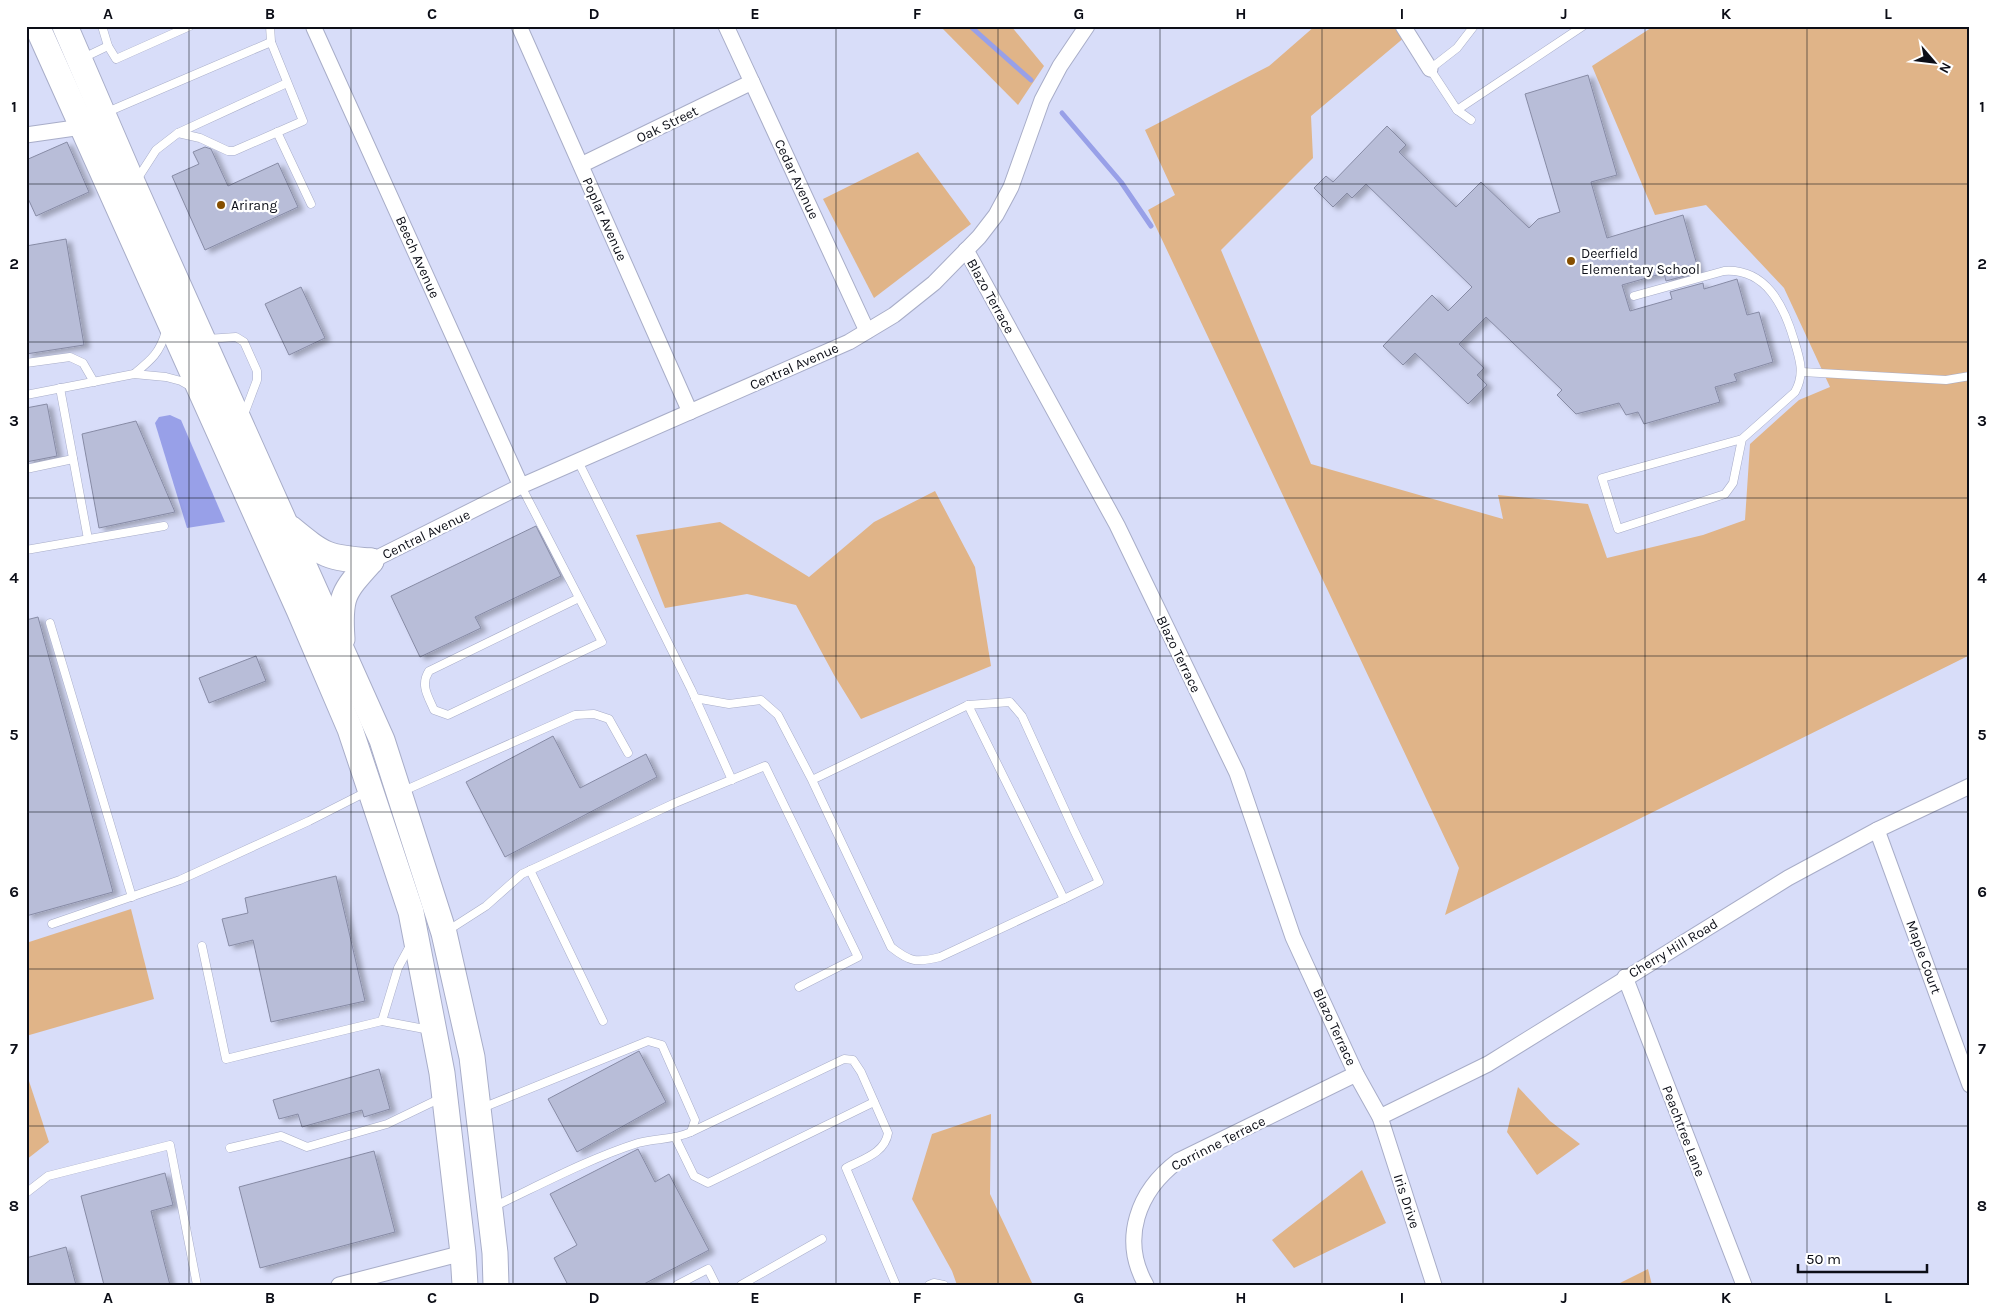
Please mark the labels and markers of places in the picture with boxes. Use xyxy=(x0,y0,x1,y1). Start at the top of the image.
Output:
place label: Arirang xyxy=(231,197,277,214)
marker: Arirang xyxy=(215,199,227,211)
place label: Deerfield Elementary School xyxy=(1581,245,1700,278)
marker: Deerfield Elementary School xyxy=(1565,255,1577,267)

